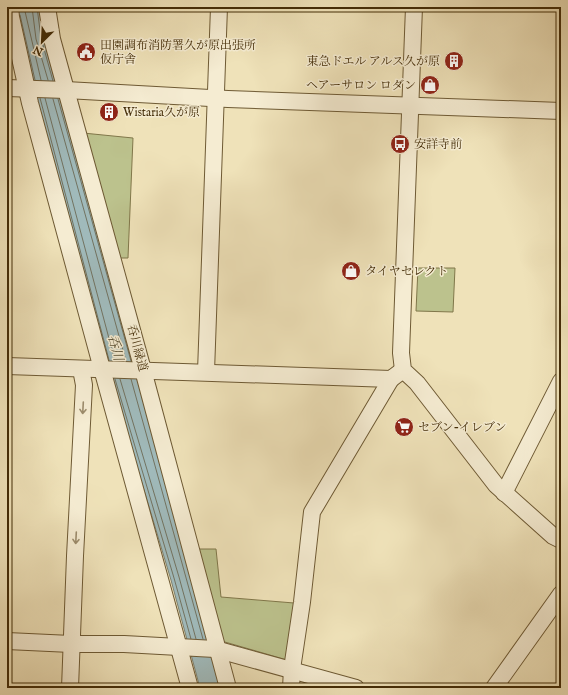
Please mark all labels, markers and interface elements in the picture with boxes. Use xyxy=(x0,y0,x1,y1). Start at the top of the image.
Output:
north arrow xyxy=(22,22,62,62)
place label: 田園調布消防署久が原出張所 仮庁舎 xyxy=(100,38,256,67)
public building icon: 田園調布消防署久が原出張所 仮庁舎 xyxy=(75,41,97,63)
text: N xyxy=(31,42,46,59)
building icon: 東急ドエル アルス久が原 xyxy=(443,50,465,72)
place label: 東急ドエル アルス久が原 xyxy=(307,54,440,69)
shop icon: ヘアーサロン ロダン xyxy=(419,74,441,96)
place label: ヘアーサロン ロダン xyxy=(306,78,416,93)
building icon: Wistaria久が原 xyxy=(98,101,120,123)
place label: Wistaria久が原 xyxy=(123,105,200,120)
bus stop icon: 安詳寺前 xyxy=(389,133,411,155)
place label: 安詳寺前 xyxy=(414,137,462,152)
shop icon: タイヤセレクト xyxy=(340,260,362,282)
place label: タイヤセレクト xyxy=(365,264,449,279)
street label: 呑川緑道 xyxy=(124,323,150,373)
water label: 呑川 xyxy=(103,333,127,365)
one-way arrow xyxy=(79,401,86,414)
supermarket icon: セブン-イレブン xyxy=(393,416,415,438)
place label: セブン-イレブン xyxy=(418,420,507,435)
one-way arrow xyxy=(72,531,79,544)

